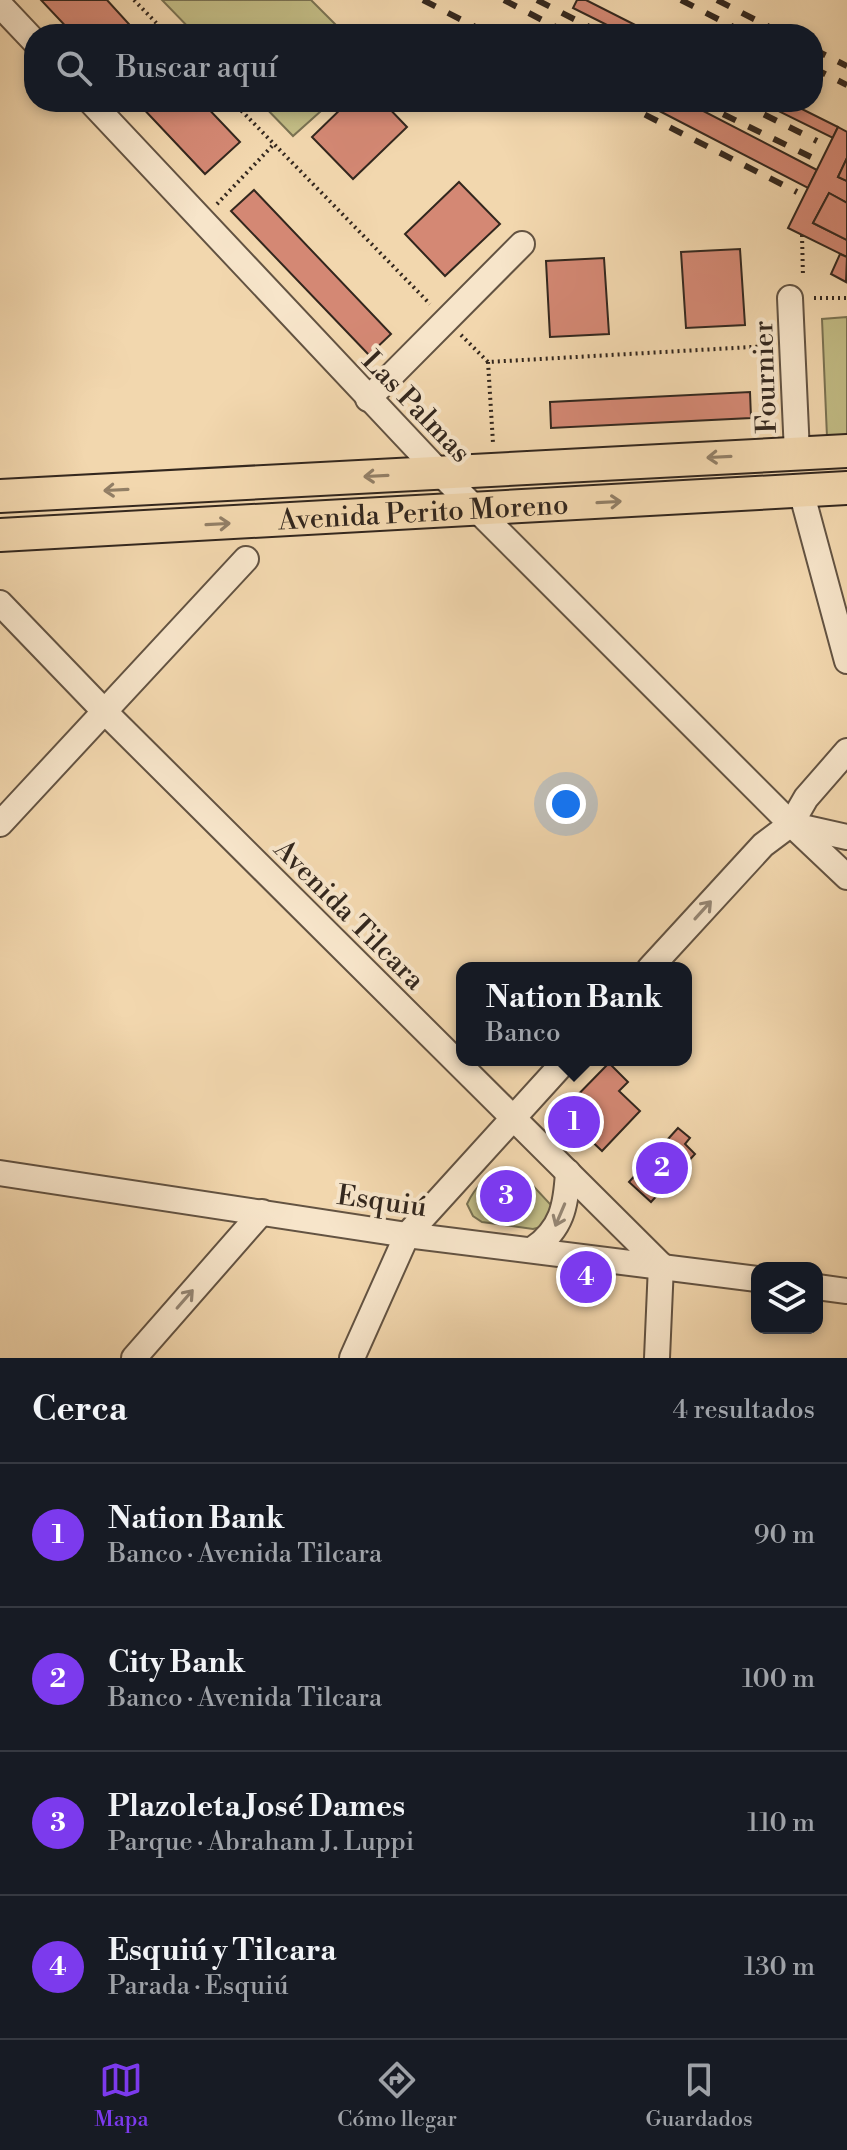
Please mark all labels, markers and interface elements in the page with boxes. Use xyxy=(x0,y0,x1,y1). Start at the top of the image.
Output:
search box xyxy=(24,24,823,112)
icon: search xyxy=(52,46,96,90)
text: Buscar aquí xyxy=(116,49,278,87)
street label: Fournier xyxy=(746,320,785,434)
street label: Las Palmas xyxy=(354,344,478,470)
one-way arrow xyxy=(706,450,733,465)
one-way arrow xyxy=(363,469,390,484)
one-way arrow xyxy=(103,482,130,497)
street label: Avenida Perito Moreno xyxy=(276,487,569,539)
one-way arrow xyxy=(595,494,622,509)
one-way arrow xyxy=(204,516,231,531)
your location xyxy=(546,784,586,824)
street label: Avenida Tilcara xyxy=(266,832,432,998)
one-way arrow xyxy=(693,901,711,921)
popup xyxy=(456,962,692,1066)
text: Nation Bank xyxy=(486,979,662,1017)
text: Banco xyxy=(486,1017,561,1049)
pin: 1 xyxy=(548,1092,600,1152)
pin: 2 xyxy=(636,1138,688,1198)
pin: 3 xyxy=(480,1166,532,1226)
street label: Esquiú xyxy=(335,1178,429,1225)
one-way arrow xyxy=(551,1203,566,1227)
pin: 4 xyxy=(560,1247,612,1307)
map controls xyxy=(751,1262,823,1334)
button: layers xyxy=(751,1262,823,1334)
one-way arrow xyxy=(176,1290,194,1310)
text: Cerca xyxy=(32,1389,127,1431)
text: 4 resultados xyxy=(673,1394,815,1426)
text: Nation Bank xyxy=(108,1500,284,1538)
text: 1 xyxy=(52,1519,64,1551)
text: 90 m xyxy=(754,1519,815,1551)
text: Banco · Avenida Tilcara xyxy=(108,1538,382,1570)
text: City Bank xyxy=(108,1644,245,1682)
text: 2 xyxy=(50,1663,66,1695)
text: 100 m xyxy=(742,1663,815,1695)
text: Banco · Avenida Tilcara xyxy=(108,1682,382,1714)
text: Plazoleta José Dames xyxy=(108,1788,405,1826)
text: 3 xyxy=(50,1807,66,1839)
text: 110 m xyxy=(747,1807,815,1839)
text: Parque · Abraham J. Luppi xyxy=(108,1826,414,1858)
text: Esquiú y Tilcara xyxy=(108,1932,337,1970)
text: 4 xyxy=(49,1951,67,1983)
text: 130 m xyxy=(744,1951,815,1983)
text: Parada · Esquiú xyxy=(108,1970,288,2002)
tab: Mapa xyxy=(94,2058,149,2133)
tab: Cómo llegar xyxy=(337,2058,457,2133)
tab: Guardados xyxy=(645,2058,753,2133)

